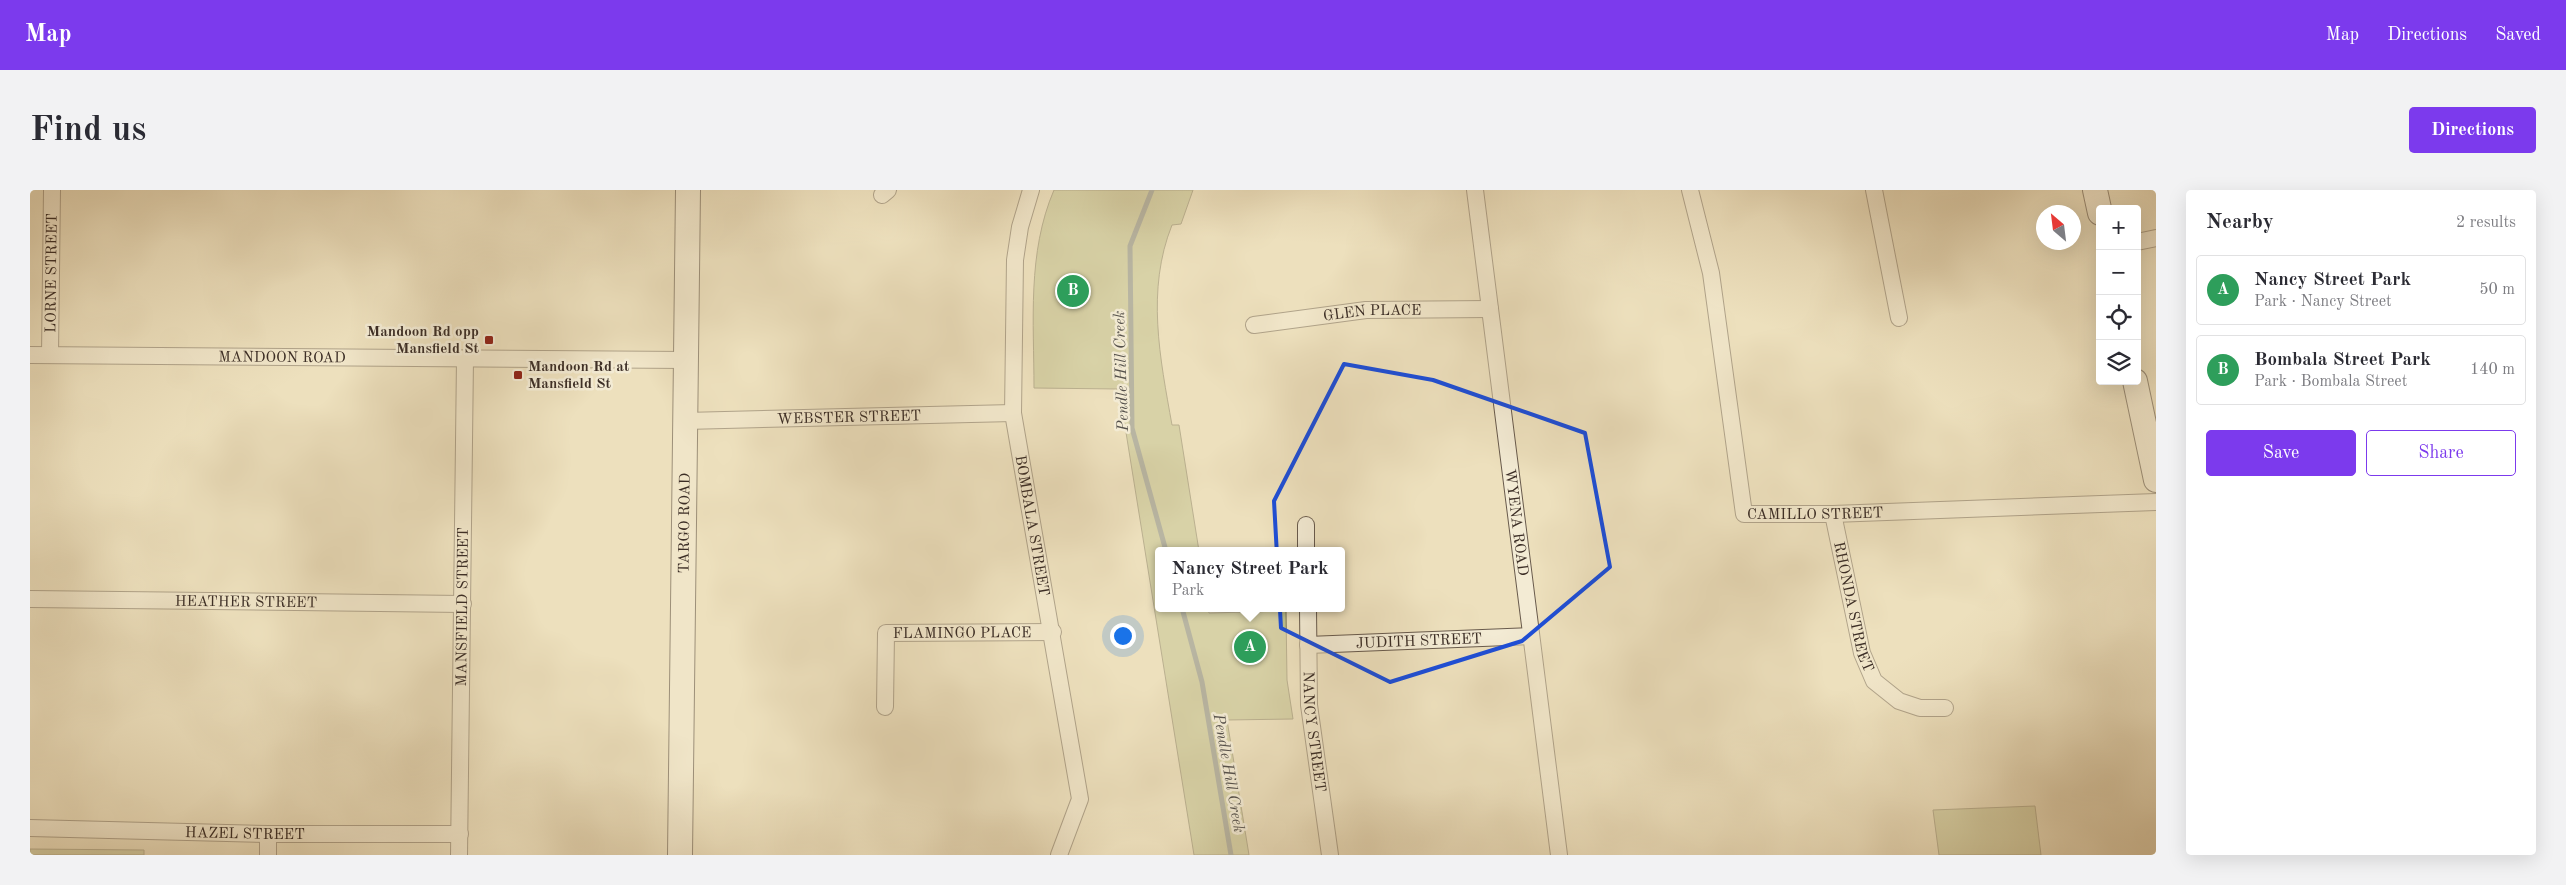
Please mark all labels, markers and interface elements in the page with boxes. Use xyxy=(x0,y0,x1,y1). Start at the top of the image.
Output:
text: Map xyxy=(25,23,72,47)
text: Map xyxy=(2326,26,2359,44)
text: Directions xyxy=(2387,26,2467,44)
text: Saved xyxy=(2495,26,2541,44)
button: Directions xyxy=(2409,107,2536,153)
text: Find us xyxy=(30,113,146,148)
north arrow xyxy=(2036,205,2081,250)
map controls xyxy=(2096,205,2141,385)
button: + xyxy=(2096,205,2141,250)
text: Nearby xyxy=(2206,212,2274,233)
street label: LORNE STREET xyxy=(44,213,61,333)
text: 2 results xyxy=(2456,215,2516,231)
button: − xyxy=(2096,250,2141,295)
text: Nancy Street Park xyxy=(2254,271,2411,290)
pin: B xyxy=(1057,272,1089,310)
text: A xyxy=(2217,282,2229,298)
text: 50 m xyxy=(2479,282,2515,298)
text: Park · Nancy Street xyxy=(2254,294,2392,310)
button: locate xyxy=(2096,295,2141,340)
street label: GLEN PLACE xyxy=(1322,304,1421,325)
water label: Pendle Hill Creek xyxy=(1112,310,1132,433)
place label: Mandoon Rd opp Mansfield St xyxy=(367,325,480,357)
marker: Mandoon Rd opp Mansfield St xyxy=(483,334,495,346)
button: layers xyxy=(2096,340,2141,385)
street label: MANDOON ROAD xyxy=(218,350,346,366)
text: Bombala Street Park xyxy=(2254,351,2431,370)
place label: Mandoon Rd at Mansfield St xyxy=(528,360,630,392)
text: B xyxy=(2217,362,2229,378)
text: 140 m xyxy=(2470,362,2515,378)
marker: Mandoon Rd at Mansfield St xyxy=(512,369,524,381)
text: Park · Bombala Street xyxy=(2254,374,2407,390)
street label: WEBSTER STREET xyxy=(777,409,921,428)
button: Save xyxy=(2206,430,2356,476)
button: Share xyxy=(2366,430,2516,476)
street label: BOMBALA STREET xyxy=(1011,454,1051,597)
street label: WYENA ROAD xyxy=(1501,468,1530,577)
street label: TARGO ROAD xyxy=(677,473,694,574)
street label: CAMILLO STREET xyxy=(1747,506,1884,523)
street label: MANSFIELD STREET xyxy=(455,527,472,687)
street label: RHONDA STREET xyxy=(1830,541,1875,675)
popup xyxy=(1155,547,1345,612)
text: Nancy Street Park xyxy=(1171,560,1329,579)
text: Park xyxy=(1171,583,1204,599)
street label: HEATHER STREET xyxy=(175,595,317,611)
your location xyxy=(1110,623,1136,649)
street label: FLAMINGO PLACE xyxy=(893,626,1031,642)
pin: A xyxy=(1234,628,1266,666)
street label: JUDITH STREET xyxy=(1356,632,1482,652)
street label: NANCY STREET xyxy=(1300,671,1327,793)
water label: Pendle Hill Creek xyxy=(1209,711,1246,834)
street label: HAZEL STREET xyxy=(185,826,305,843)

